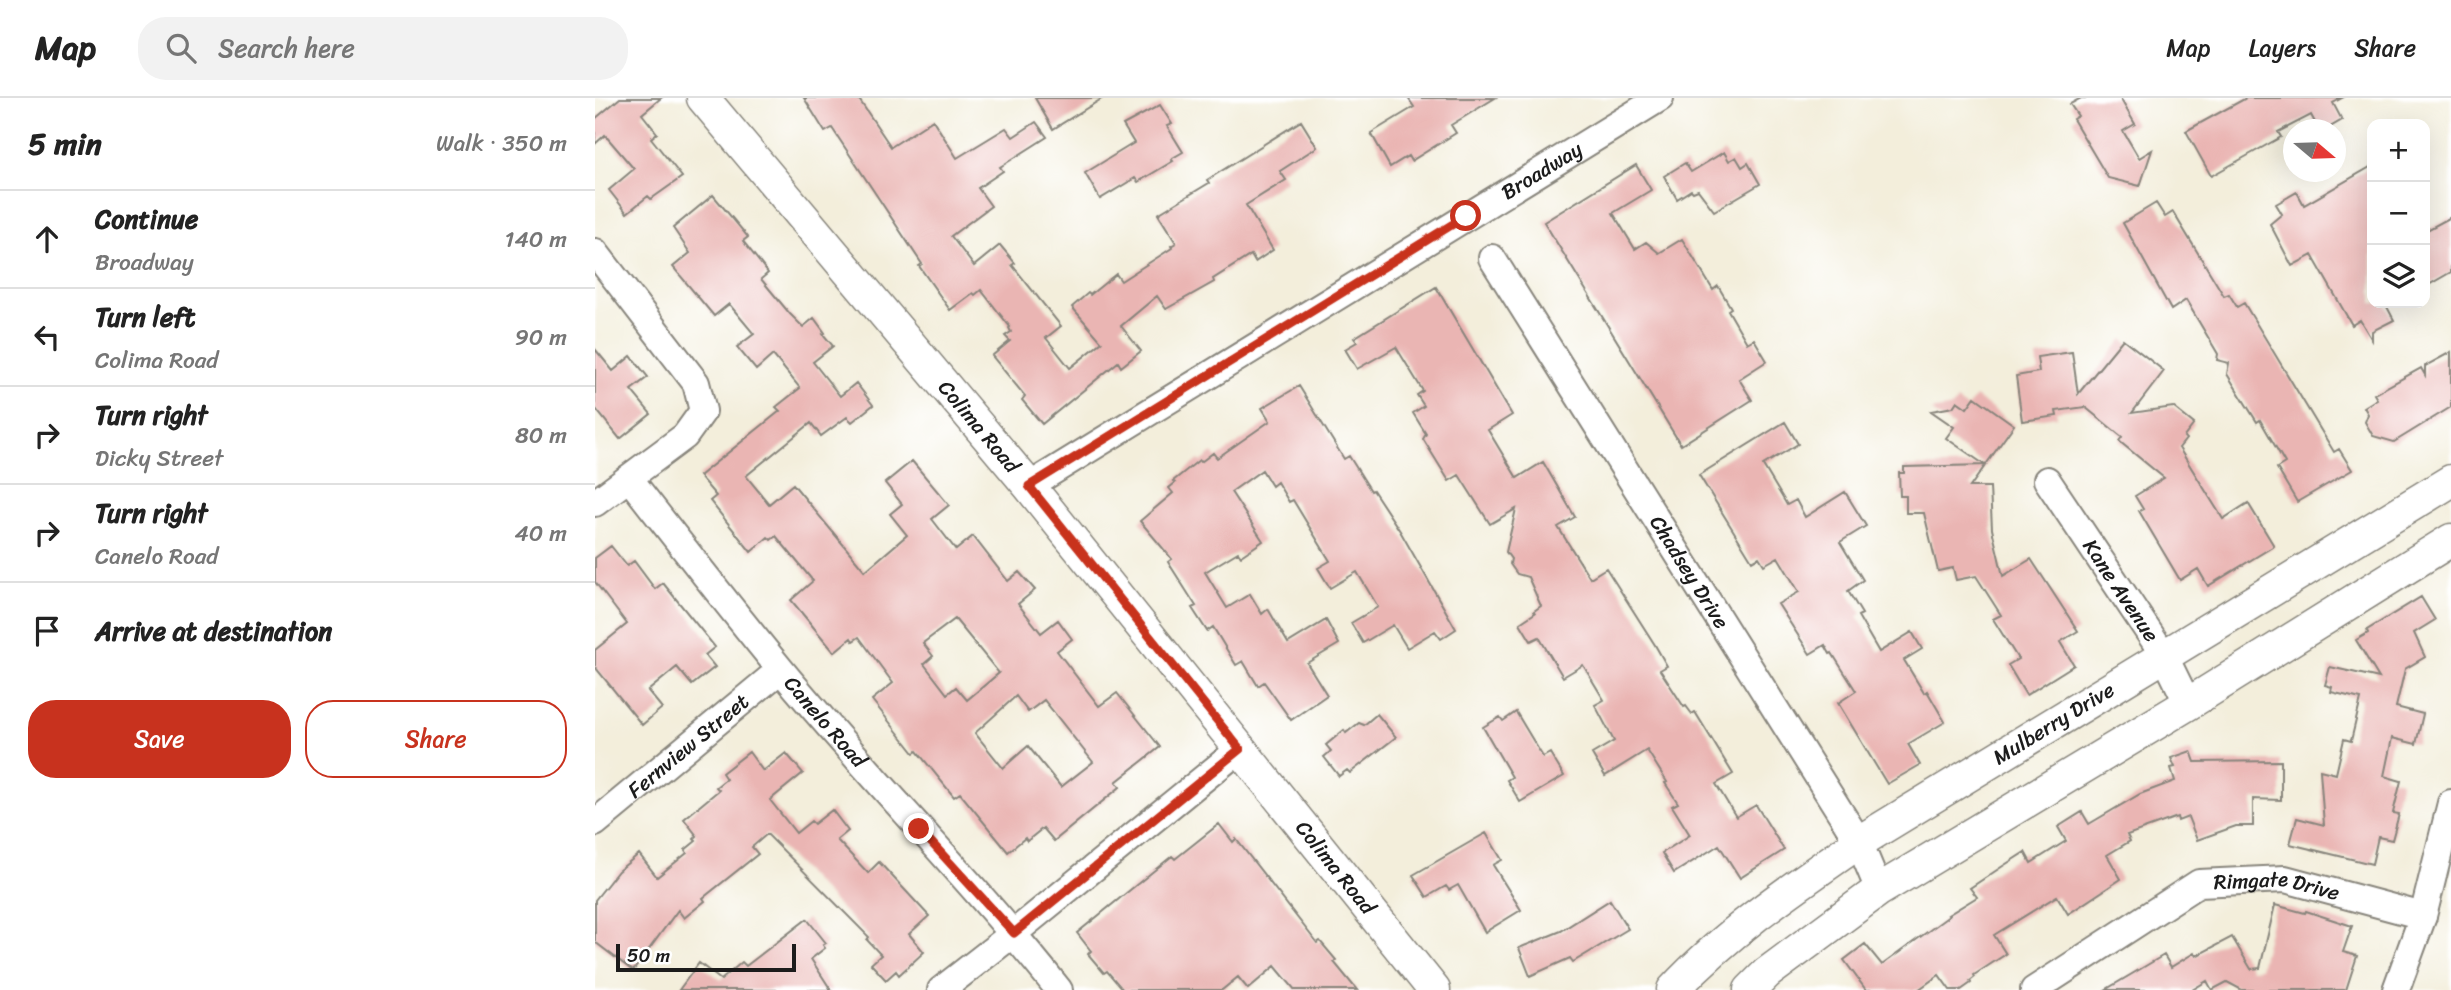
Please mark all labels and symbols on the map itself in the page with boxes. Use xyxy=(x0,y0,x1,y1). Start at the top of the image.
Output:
north arrow xyxy=(2283,119,2346,182)
street label: Broadway xyxy=(1493,131,1590,210)
route start xyxy=(1450,200,1481,231)
street label: Colima Road xyxy=(928,371,1031,483)
street label: Chadsey Drive xyxy=(1639,507,1740,637)
street label: Kane Avenue xyxy=(2072,531,2170,650)
street label: Canelo Road xyxy=(774,667,878,778)
street label: Mulberry Drive xyxy=(1985,671,2122,775)
street label: Fernview Street xyxy=(618,684,758,808)
street label: Colima Road xyxy=(1285,811,1387,925)
route end xyxy=(903,813,934,844)
street label: Rimgate Drive xyxy=(2213,860,2344,912)
scale bar xyxy=(616,941,796,973)

